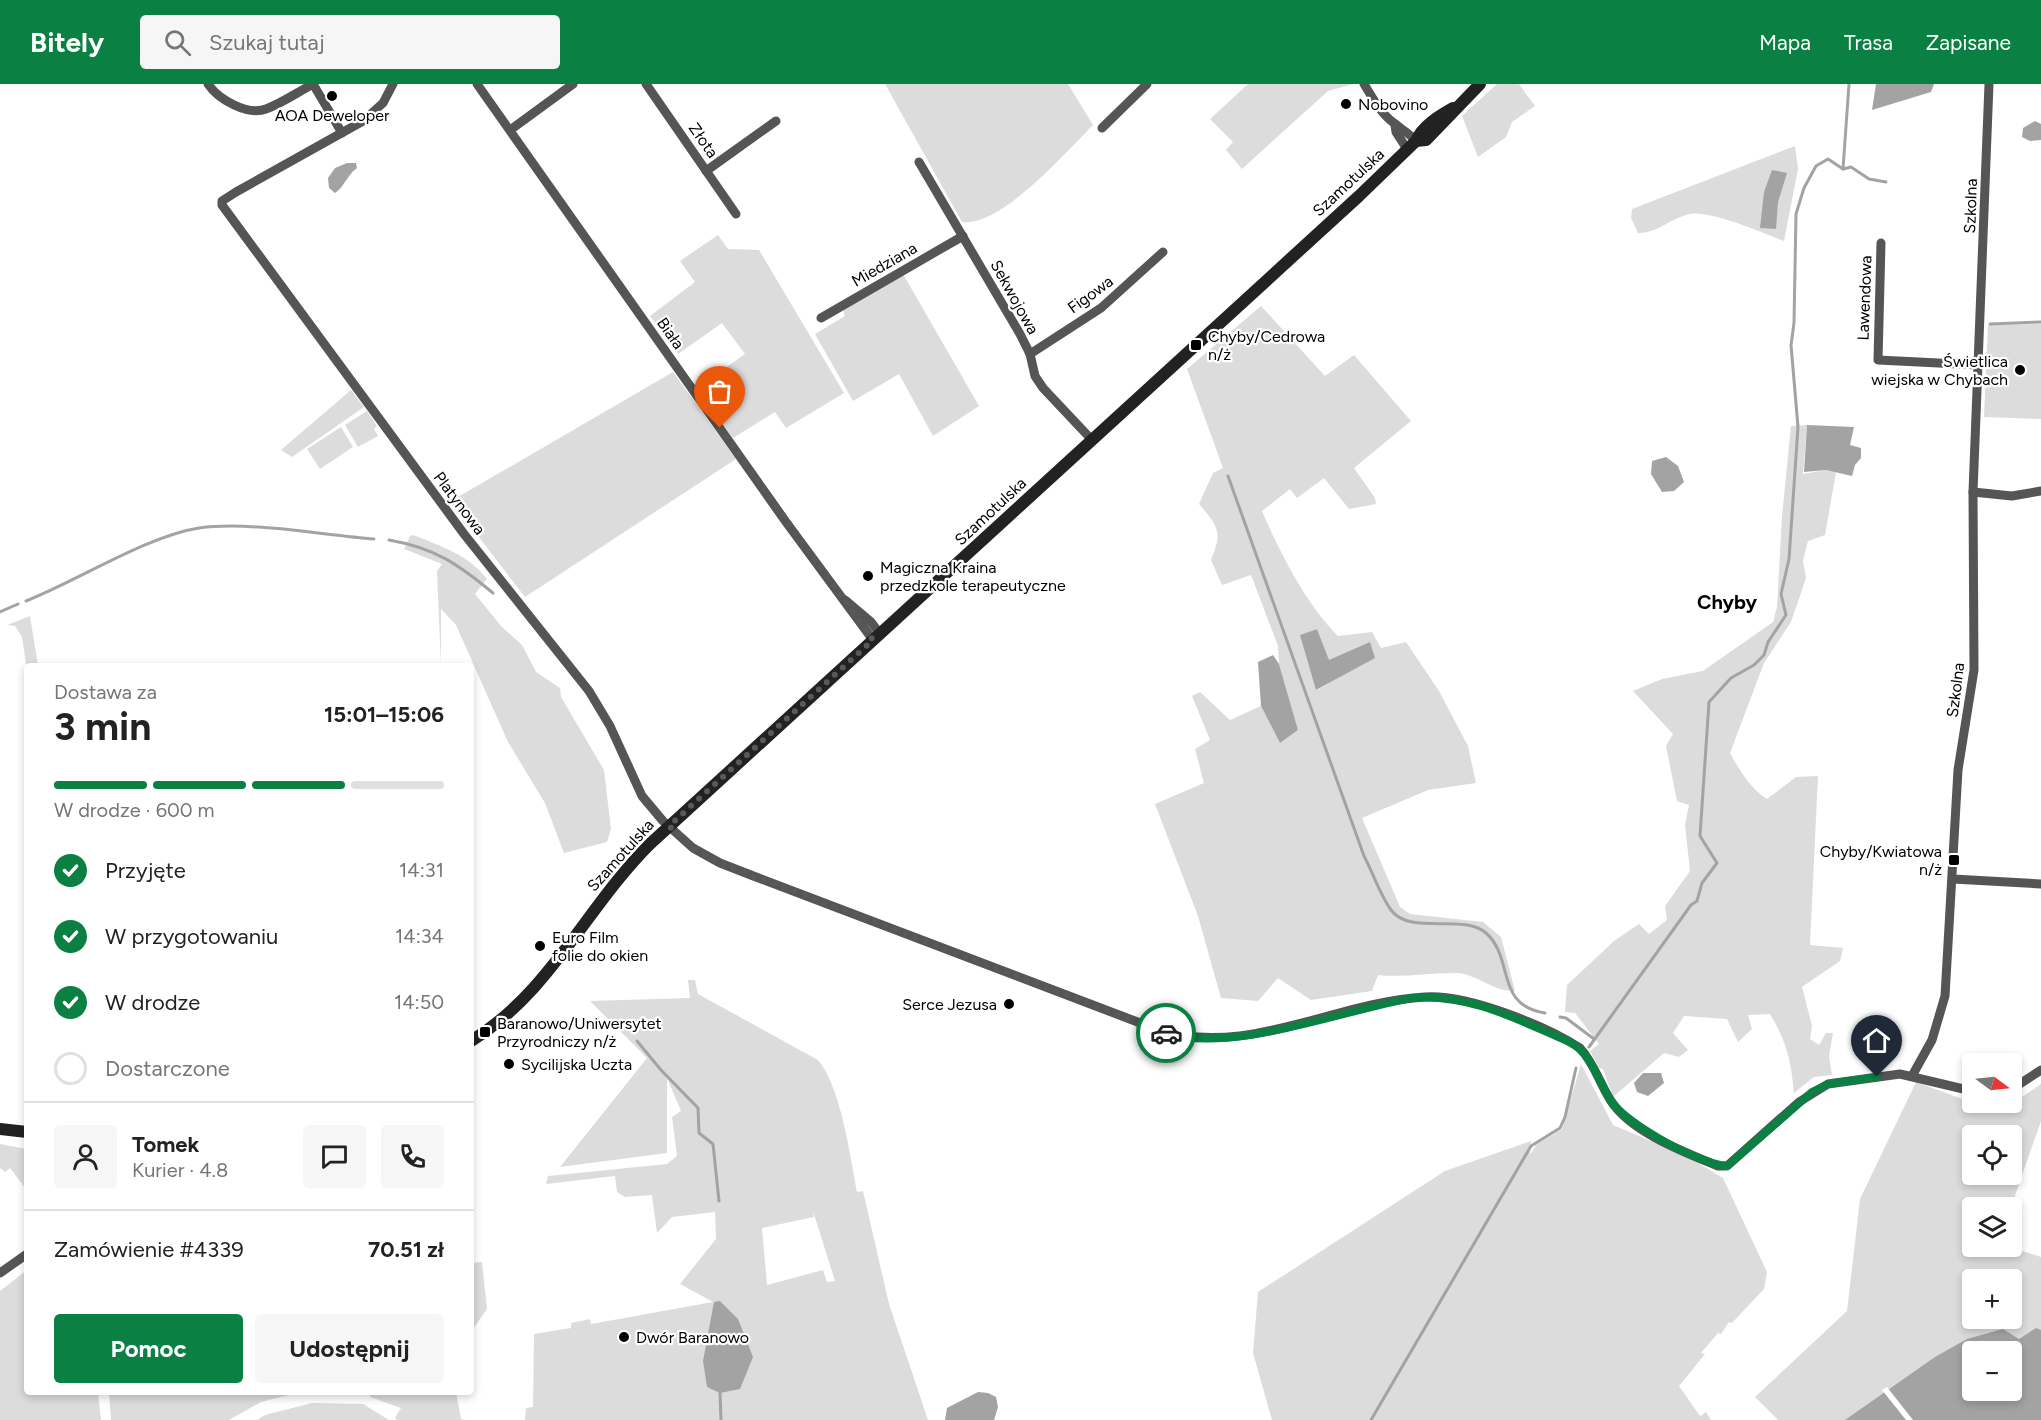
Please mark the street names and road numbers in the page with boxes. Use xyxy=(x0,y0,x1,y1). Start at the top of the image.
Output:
street label: Złota xyxy=(685,119,722,161)
street label: Szamotulska xyxy=(1309,145,1388,220)
street label: Szkolna xyxy=(1960,178,1981,234)
street label: Miedziana xyxy=(848,238,920,291)
street label: Lawendowa xyxy=(1854,255,1875,341)
street label: Sekwojowa xyxy=(986,257,1043,338)
street label: Figowa xyxy=(1064,272,1117,317)
street label: Biała xyxy=(653,314,688,353)
street label: Platynowa xyxy=(430,468,489,539)
street label: Szamotulska xyxy=(951,474,1030,549)
street label: Szkolna xyxy=(1943,662,1968,719)
street label: Szamotulska xyxy=(583,815,658,895)

